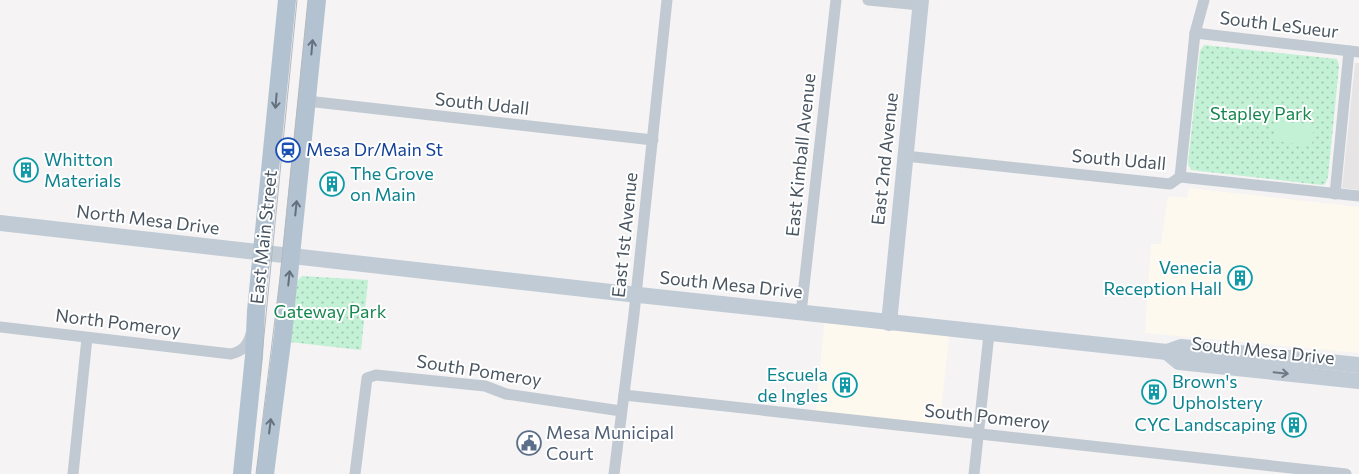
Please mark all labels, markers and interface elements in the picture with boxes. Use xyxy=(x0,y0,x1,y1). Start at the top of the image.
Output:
street label: South LeSueur xyxy=(1218,6,1340,42)
one-way arrow xyxy=(307,39,317,55)
street label: East Kimball Avenue xyxy=(780,72,820,238)
street label: South Udall xyxy=(434,87,530,119)
one-way arrow xyxy=(272,92,281,108)
street label: East 2nd Avenue xyxy=(866,92,902,226)
park label: Stapley Park xyxy=(1210,102,1312,124)
station icon: Mesa Dr/Main St xyxy=(275,137,301,163)
place label: Mesa Dr/Main St xyxy=(306,138,443,160)
street label: South Udall xyxy=(1071,144,1167,174)
place label: Whitton Materials xyxy=(44,148,121,191)
building icon: Whitton Materials xyxy=(13,157,39,183)
place label: The Grove on Main xyxy=(350,162,434,205)
street label: East Main Street xyxy=(245,169,281,305)
building icon: The Grove on Main xyxy=(319,171,345,197)
street label: East 1st Avenue xyxy=(606,171,642,299)
street label: North Mesa Drive xyxy=(75,199,221,239)
one-way arrow xyxy=(291,201,301,217)
place label: Venecia Reception Hall xyxy=(1104,256,1222,299)
building icon: Venecia Reception Hall xyxy=(1227,265,1253,291)
street label: South Mesa Drive xyxy=(658,266,804,302)
one-way arrow xyxy=(284,270,293,286)
park label: Gateway Park xyxy=(274,300,387,322)
street label: North Pomeroy xyxy=(54,303,182,341)
street label: South Mesa Drive xyxy=(1190,332,1336,368)
street label: South Pomeroy xyxy=(415,349,543,391)
place label: Escuela de Ingles xyxy=(757,363,828,406)
one-way arrow xyxy=(1273,368,1289,378)
place label: Brown's Upholstery xyxy=(1172,370,1263,413)
building icon: Escuela de Ingles xyxy=(832,372,858,398)
building icon: Brown's Upholstery xyxy=(1141,379,1167,405)
street label: South Pomeroy xyxy=(923,398,1051,434)
building icon: CYC Landscaping xyxy=(1281,412,1307,438)
place label: CYC Landscaping xyxy=(1135,413,1276,435)
one-way arrow xyxy=(265,418,275,434)
place label: Mesa Municipal Court xyxy=(546,421,674,464)
public building icon: Mesa Municipal Court xyxy=(516,430,542,456)

